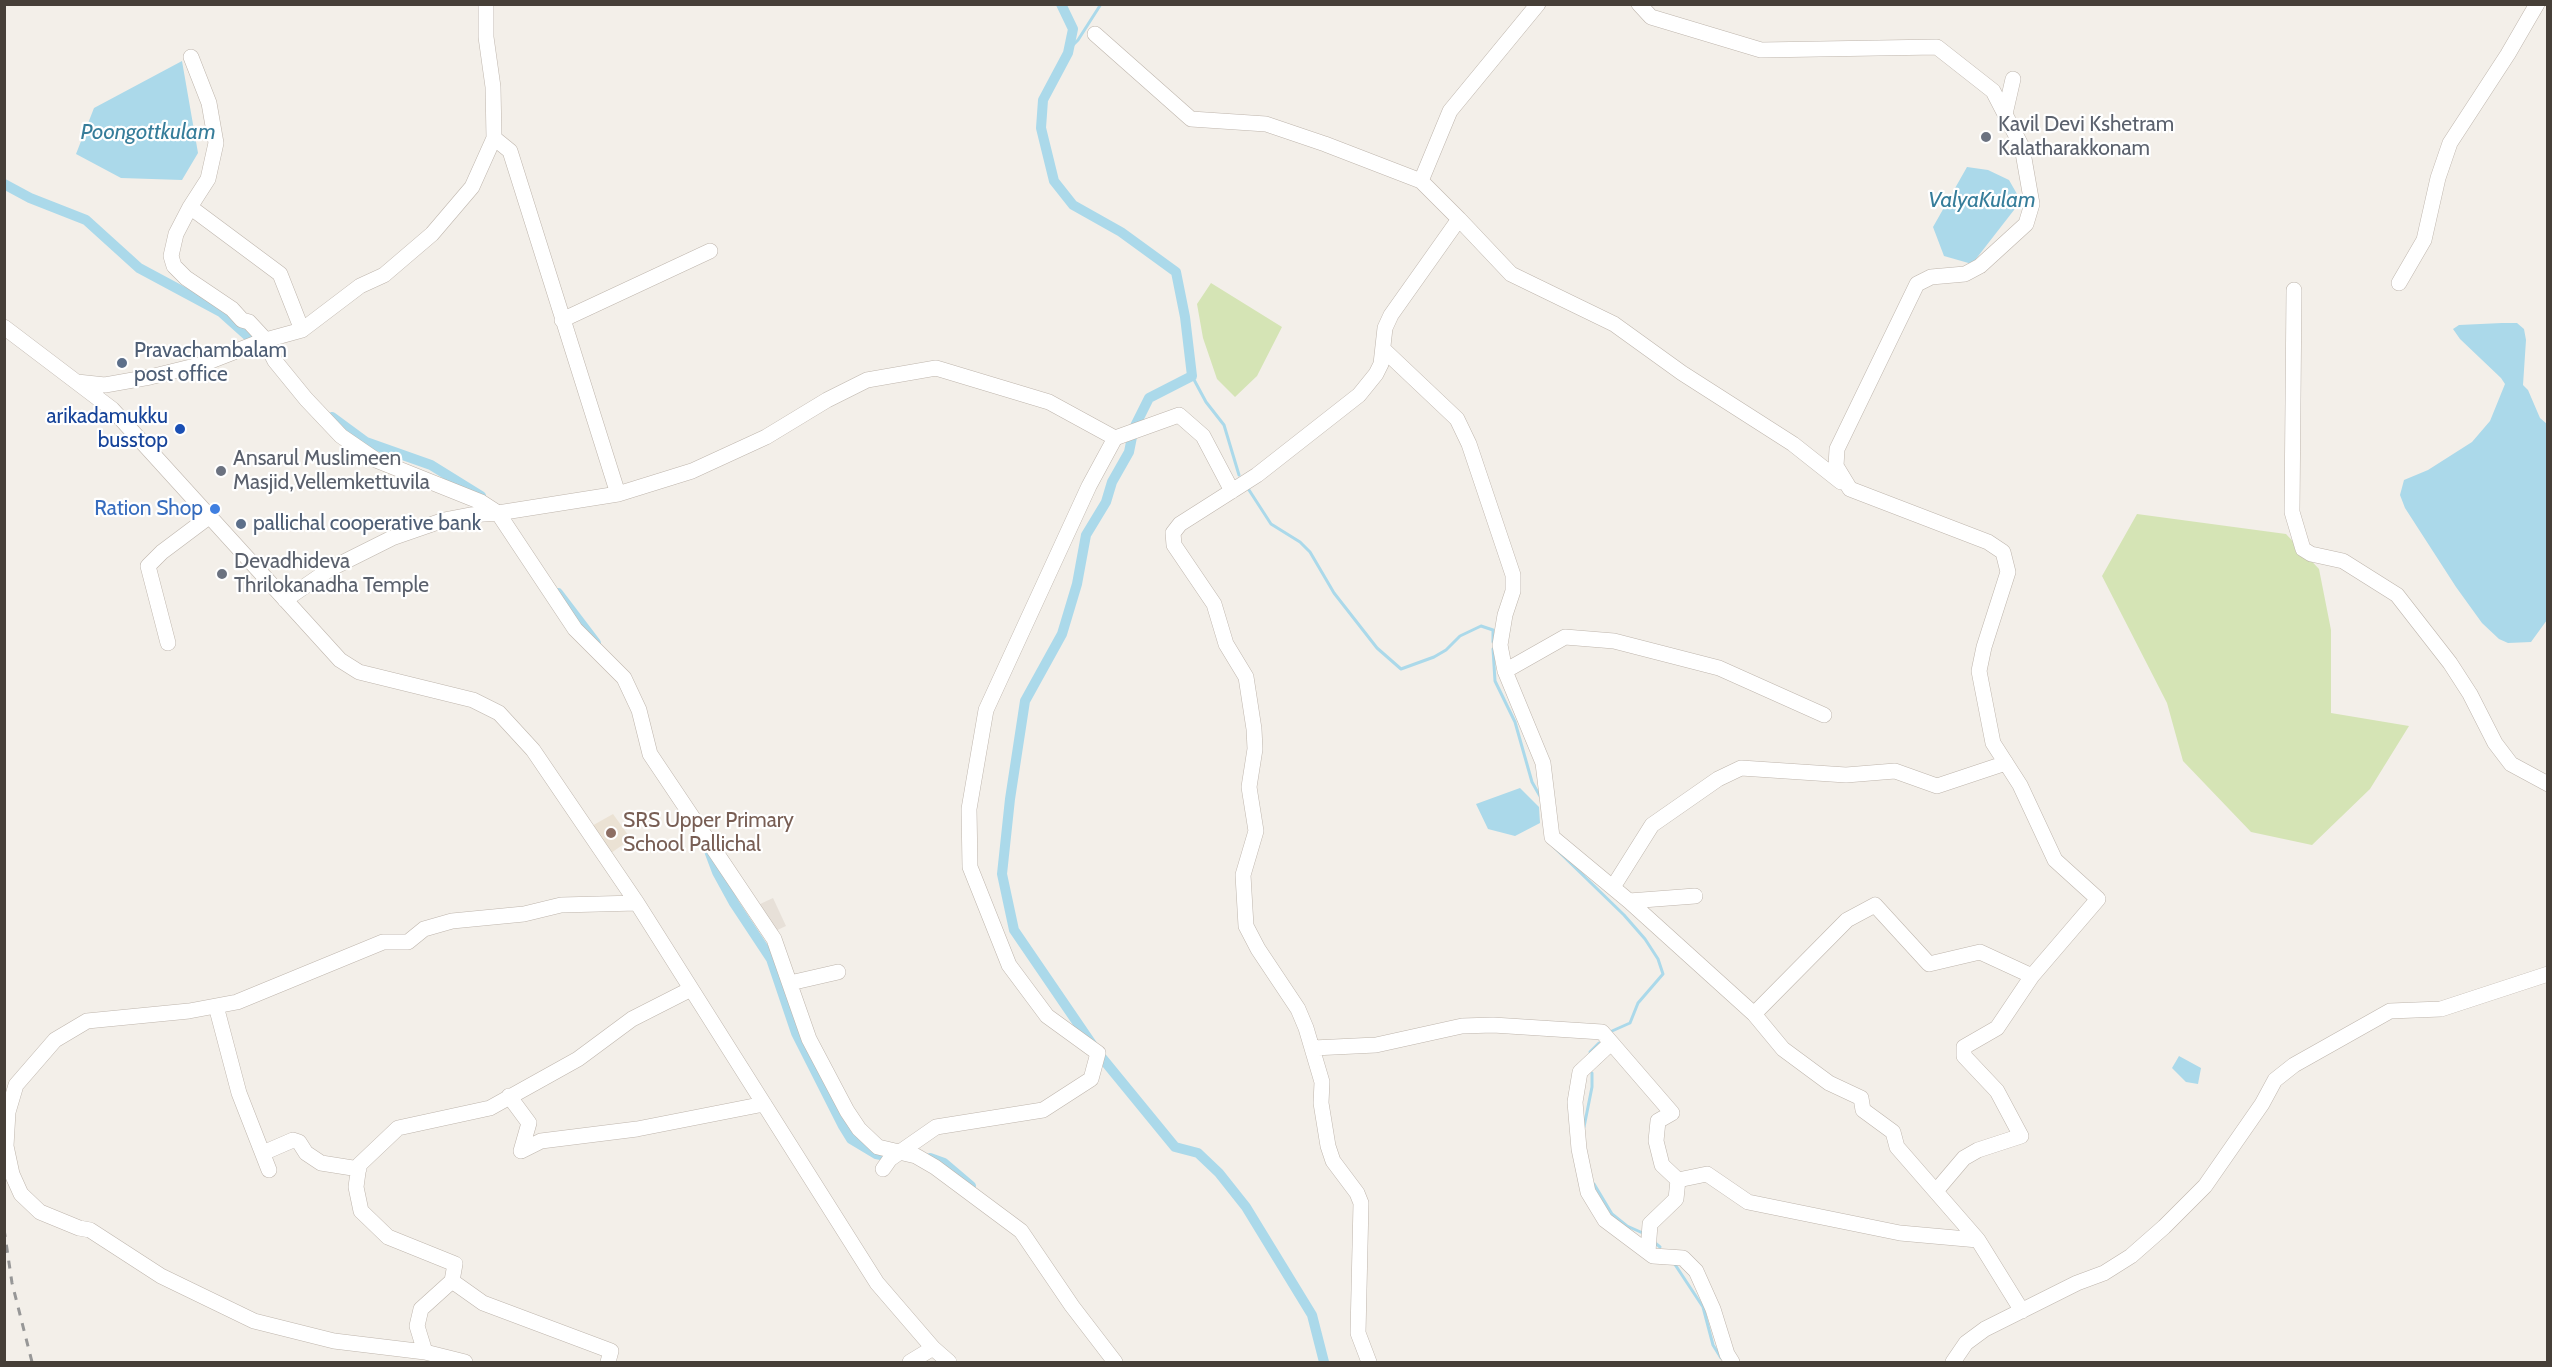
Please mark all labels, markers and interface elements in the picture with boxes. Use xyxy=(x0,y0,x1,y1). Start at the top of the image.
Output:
place label: Kavil Devi Kshetram Kalatharakkonam xyxy=(1998,112,2174,162)
water label: Poongottkulam xyxy=(80,120,216,146)
marker: Kavil Devi Kshetram Kalatharakkonam xyxy=(1979,130,1993,144)
water label: ValyaKulam xyxy=(1928,188,2036,214)
place label: Pravachambalam post office xyxy=(134,338,287,388)
marker: Pravachambalam post office xyxy=(115,356,129,370)
place label: arikadamukku busstop xyxy=(46,404,168,454)
marker: arikadamukku busstop xyxy=(173,422,187,436)
place label: Ansarul Muslimeen Masjid,Vellemkettuvila xyxy=(233,446,430,496)
marker: Ansarul Muslimeen Masjid,Vellemkettuvila xyxy=(214,464,228,478)
place label: Ration Shop xyxy=(94,496,203,522)
marker: Ration Shop xyxy=(208,502,222,516)
place label: pallichal cooperative bank xyxy=(253,511,481,537)
marker: pallichal cooperative bank xyxy=(234,517,248,531)
place label: Devadhideva Thrilokanadha Temple xyxy=(234,549,429,599)
marker: Devadhideva Thrilokanadha Temple xyxy=(215,567,229,581)
place label: SRS Upper Primary School Pallichal xyxy=(623,808,794,858)
marker: SRS Upper Primary School Pallichal xyxy=(604,826,618,840)

